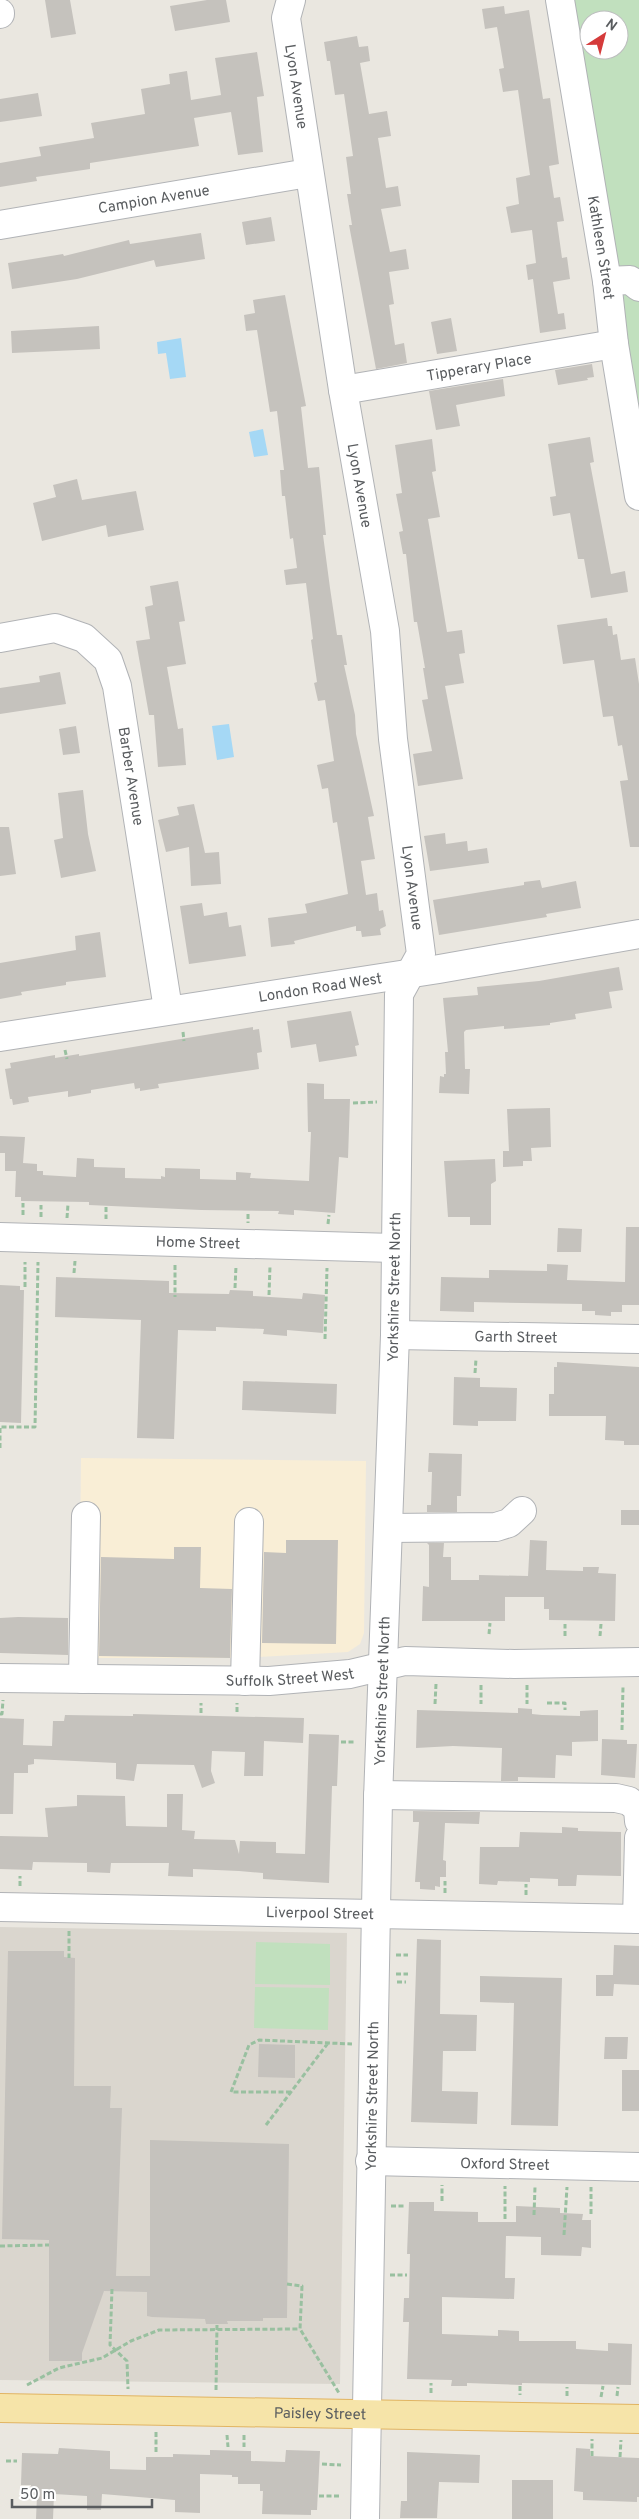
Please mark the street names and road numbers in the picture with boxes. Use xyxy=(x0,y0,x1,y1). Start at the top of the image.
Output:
street label: Lyon Avenue xyxy=(279,43,311,130)
street label: Campion Avenue xyxy=(97,182,211,219)
street label: Kathleen Street xyxy=(582,194,617,301)
street label: Tipperary Place xyxy=(425,350,533,387)
street label: Lyon Avenue xyxy=(341,442,375,530)
street label: Barber Avenue xyxy=(113,726,147,827)
street label: Lyon Avenue xyxy=(396,844,426,932)
street label: London Road West xyxy=(257,970,384,1008)
street label: Yorkshire Street North xyxy=(385,1212,406,1362)
street label: Home Street xyxy=(155,1233,240,1255)
street label: Garth Street xyxy=(474,1328,558,1349)
street label: Yorkshire Street North xyxy=(371,1616,396,1766)
street label: Suffolk Street West xyxy=(225,1665,356,1692)
street label: Liverpool Street xyxy=(266,1904,374,1925)
street label: Yorkshire Street North xyxy=(363,2021,384,2171)
street label: Oxford Street xyxy=(460,2155,550,2176)
street label: Paisley Street xyxy=(274,2405,366,2425)

